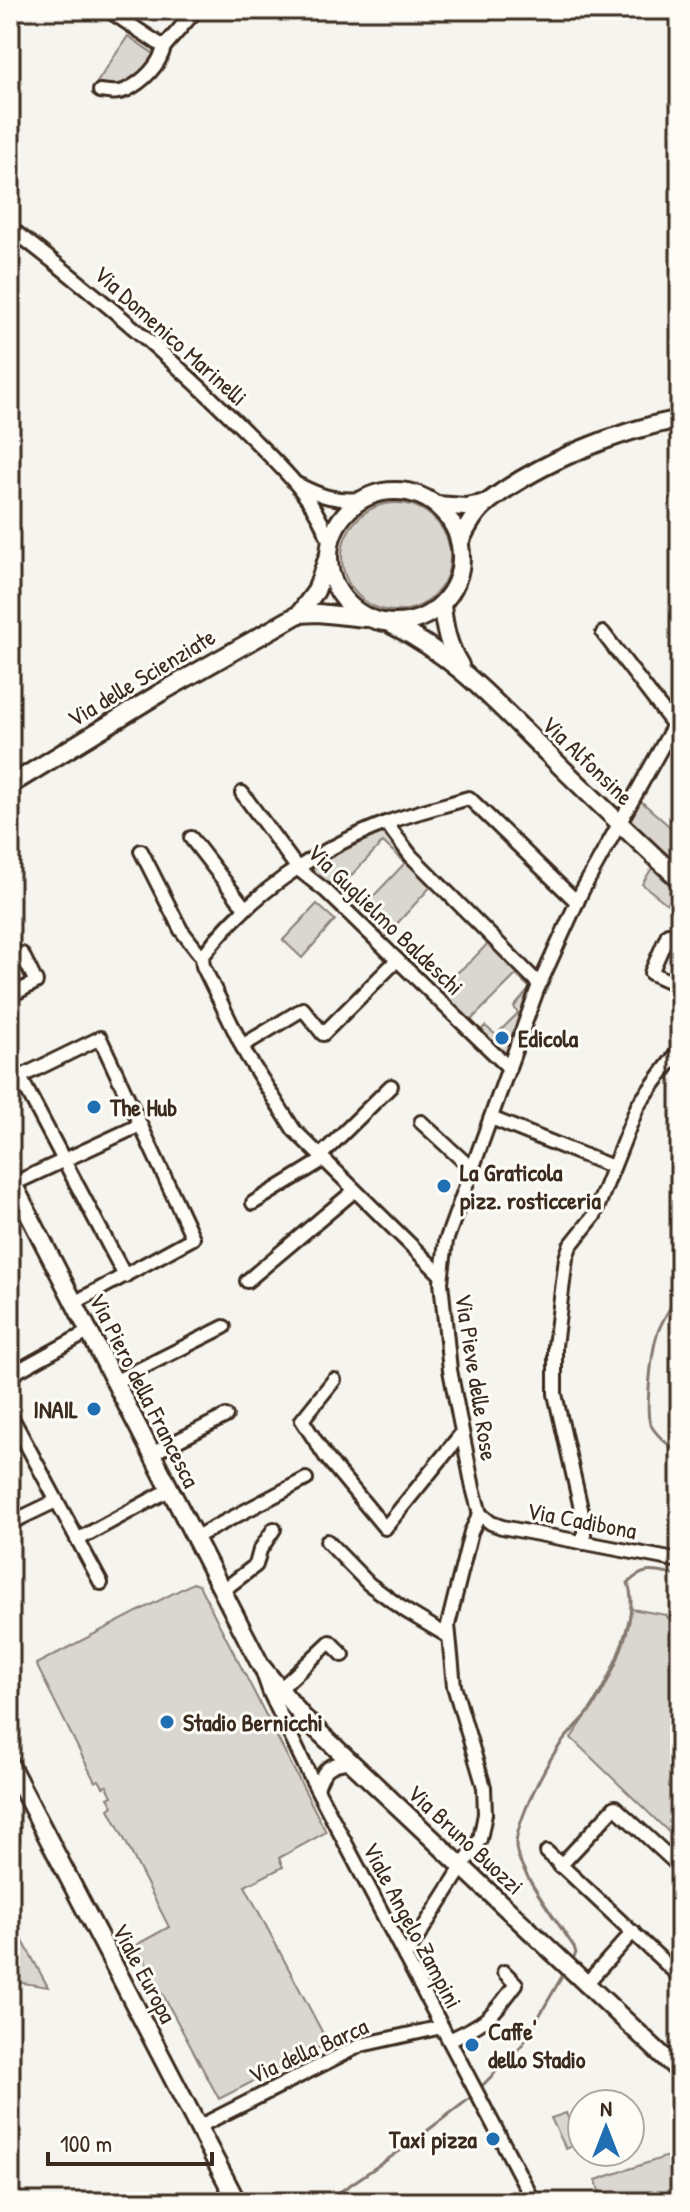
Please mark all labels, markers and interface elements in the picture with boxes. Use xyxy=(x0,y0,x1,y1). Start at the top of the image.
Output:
street label: Via Domenico Marinelli xyxy=(88,258,254,412)
street label: Via delle Scienziate xyxy=(61,620,221,734)
street label: Via Alfonsine xyxy=(535,708,641,812)
street label: Via Guglielmo Baldeschi xyxy=(301,836,471,1002)
place label: Edicola xyxy=(518,1022,579,1054)
marker: Edicola xyxy=(493,1029,511,1047)
place label: The Hub xyxy=(109,1091,177,1123)
marker: The Hub xyxy=(85,1098,103,1116)
place label: La Graticola pizz. rosticceria xyxy=(460,1156,601,1217)
marker: La Graticola pizz. rosticceria xyxy=(435,1177,453,1195)
street label: Via Piero della Francesca xyxy=(82,1287,208,1493)
street label: Via Pieve delle Rose xyxy=(448,1291,506,1463)
place label: INAIL xyxy=(33,1393,78,1425)
marker: INAIL xyxy=(85,1400,103,1418)
street label: Via Cadibona xyxy=(525,1494,639,1546)
place label: Stadio Bernicchi xyxy=(183,1706,323,1738)
marker: Stadio Bernicchi xyxy=(158,1713,176,1731)
street label: Via Bruno Buozzi xyxy=(401,1777,531,1901)
street label: Viale Angelo Zampini xyxy=(356,1836,470,2014)
street label: Viale Europa xyxy=(105,1918,185,2028)
street label: Via della Barca xyxy=(243,2009,373,2091)
place label: Caffe' dello Stadio xyxy=(488,2015,586,2075)
marker: Caffe' dello Stadio xyxy=(463,2036,481,2054)
north arrow xyxy=(566,2088,646,2168)
text: N xyxy=(600,2093,612,2123)
scale bar xyxy=(48,2116,212,2166)
place label: Taxi pizza xyxy=(388,2123,478,2156)
text: 100 m xyxy=(60,2127,112,2159)
marker: Taxi pizza xyxy=(484,2130,502,2148)

